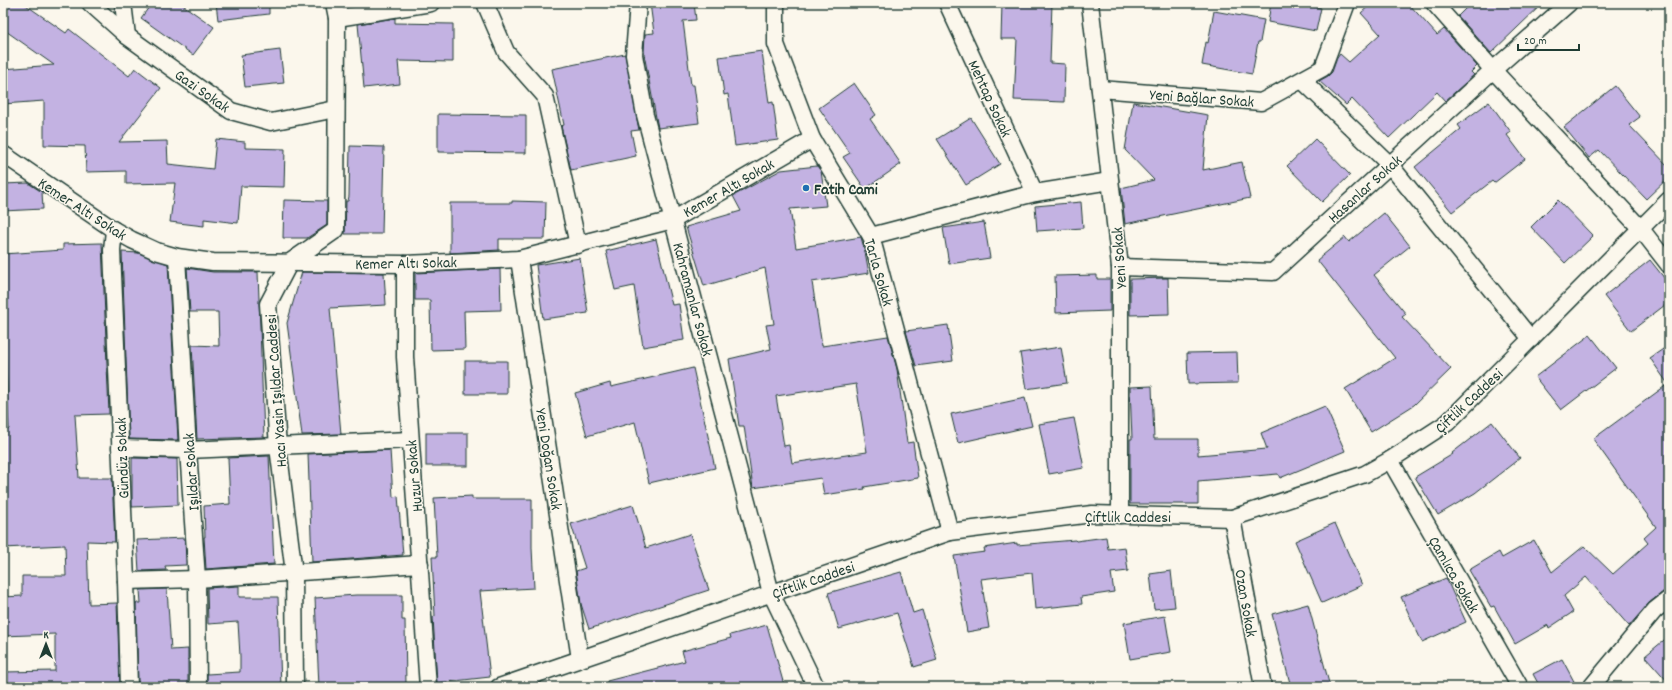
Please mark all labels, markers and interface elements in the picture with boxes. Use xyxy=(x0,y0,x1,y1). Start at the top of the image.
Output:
scale bar xyxy=(1518,26,1579,52)
text: 20 m xyxy=(1524,33,1547,50)
street label: Mehtap Sokak xyxy=(961,57,1017,142)
street label: Gazi Sokak xyxy=(169,65,234,120)
street label: Yeni Bağlar Sokak xyxy=(1149,84,1255,115)
street label: Hasanlar Sokak xyxy=(1323,150,1408,230)
street label: Kemer Altı Sokak xyxy=(679,154,779,225)
street label: Kemer Altı Sokak xyxy=(33,173,131,247)
place label: Fatih Cami xyxy=(814,179,878,202)
marker: Fatih Cami xyxy=(801,183,811,193)
street label: Yeni Sokak xyxy=(1107,226,1134,289)
street label: Tarla Sokak xyxy=(857,236,898,309)
street label: Kahramanlar Sokak xyxy=(665,240,718,359)
street label: Kemer Altı Sokak xyxy=(355,252,457,277)
street label: Hacı Yasin Işıldar Caddesi xyxy=(261,314,294,468)
street label: Çiftlik Caddesi xyxy=(1430,364,1509,440)
street label: Yeni Doğan Sokak xyxy=(528,407,567,512)
street label: Gündüz Sokak xyxy=(111,417,136,499)
street label: Işıldar Sokak xyxy=(178,432,207,512)
street label: Huzur Sokak xyxy=(401,439,430,513)
street label: Çiftlik Caddesi xyxy=(1085,507,1171,530)
street label: Çamlıca Sokak xyxy=(1422,533,1484,618)
street label: Çiftlik Caddesi xyxy=(769,556,858,606)
street label: Ozan Sokak xyxy=(1227,568,1262,639)
north arrow xyxy=(26,624,66,664)
text: K xyxy=(43,628,49,644)

